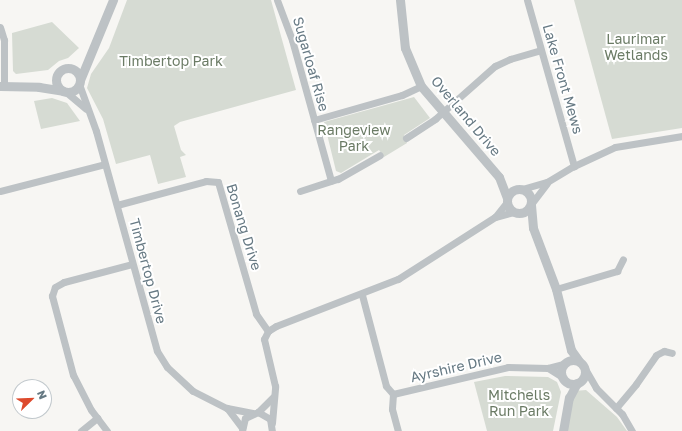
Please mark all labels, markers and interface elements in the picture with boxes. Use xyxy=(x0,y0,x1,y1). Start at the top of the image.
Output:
street label: Sugarloaf Rise xyxy=(289,15,333,113)
street label: Lake Front Mews xyxy=(539,22,587,136)
park label: Laurimar Wetlands xyxy=(604,31,668,64)
park label: Timbertop Park xyxy=(119,53,223,69)
street label: Overland Drive xyxy=(428,73,504,159)
park label: Rangeview Park xyxy=(317,122,391,154)
street label: Bonang Drive xyxy=(223,182,265,272)
street label: Timbertop Drive xyxy=(126,217,170,325)
street label: Ayrshire Drive xyxy=(409,348,503,386)
north arrow xyxy=(12,379,52,419)
park label: Mitchells Run Park xyxy=(488,387,550,420)
text: N xyxy=(35,388,50,401)

